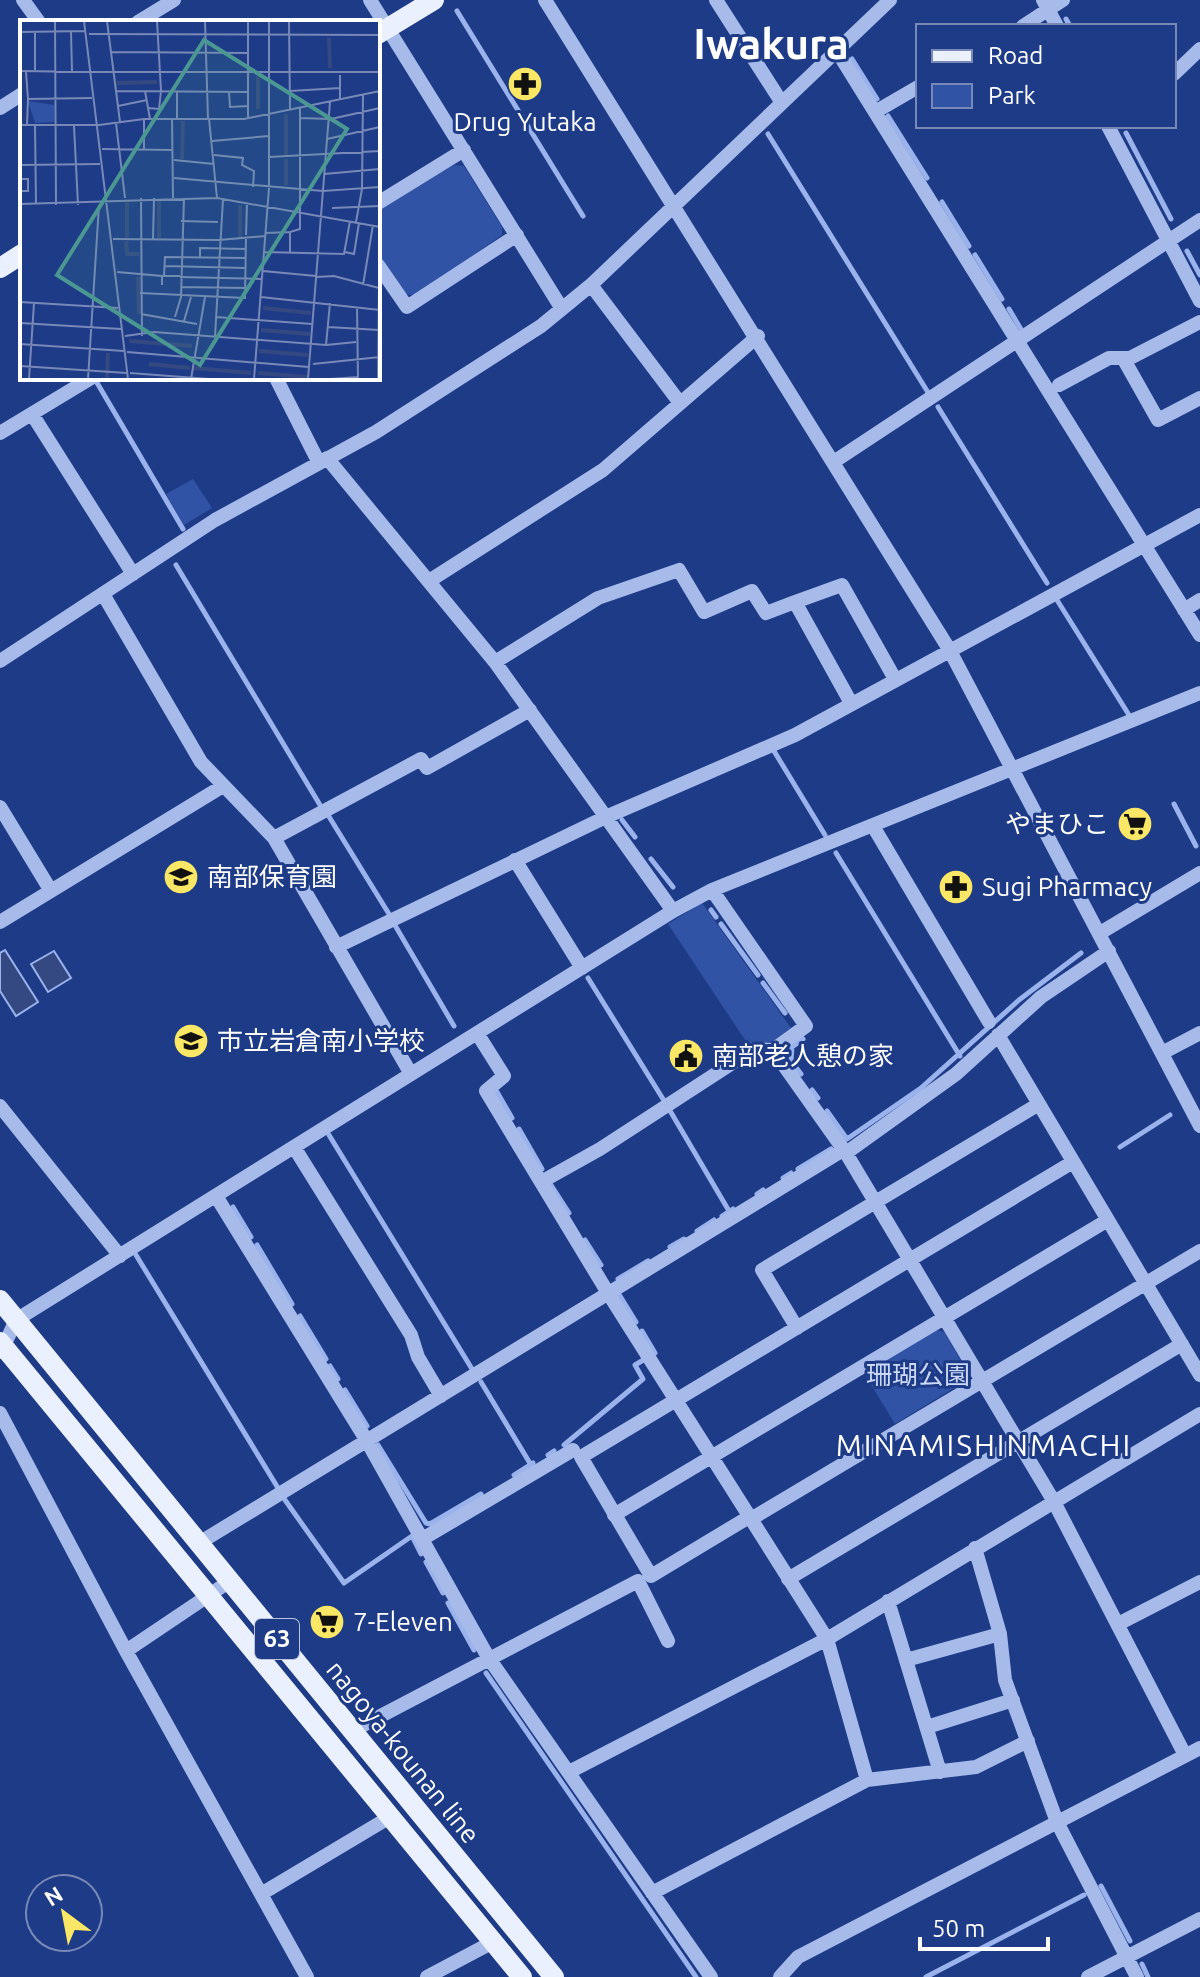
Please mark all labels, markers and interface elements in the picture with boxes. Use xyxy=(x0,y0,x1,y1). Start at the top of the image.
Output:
inset map xyxy=(20,20,380,380)
district label: Iwakura xyxy=(693,20,849,67)
legend xyxy=(916,24,1176,128)
text: Road xyxy=(988,42,1043,69)
pharmacy icon: Drug Yutaka xyxy=(506,65,544,103)
text: Park xyxy=(988,82,1036,109)
place label: Drug Yutaka xyxy=(453,107,597,136)
supermarket icon: やまひこ xyxy=(1116,805,1154,843)
place label: やまひこ xyxy=(1005,809,1109,838)
school or university icon: 南部保育園 xyxy=(162,858,200,896)
place label: 南部保育園 xyxy=(207,862,337,891)
pharmacy icon: Sugi Pharmacy xyxy=(937,868,975,906)
place label: Sugi Pharmacy xyxy=(982,872,1152,901)
school or university icon: 市立岩倉南小学校 xyxy=(172,1022,210,1060)
place label: 市立岩倉南小学校 xyxy=(217,1026,425,1055)
public building icon: 南部老人憩の家 xyxy=(667,1037,705,1075)
place label: 南部老人憩の家 xyxy=(712,1041,894,1070)
park label: 珊瑚公園 xyxy=(866,1360,970,1389)
district label: MINAMISHINMACHI xyxy=(836,1428,1132,1462)
supermarket icon: 7-Eleven xyxy=(308,1603,346,1641)
place label: 7-Eleven xyxy=(353,1607,453,1636)
road number: 63 xyxy=(255,1619,299,1659)
street label: nagoya-kounan line xyxy=(321,1655,486,1849)
north arrow xyxy=(24,1873,104,1953)
text: N xyxy=(40,1881,67,1911)
scale bar xyxy=(920,1901,1048,1951)
text: 50 m xyxy=(932,1915,985,1942)

